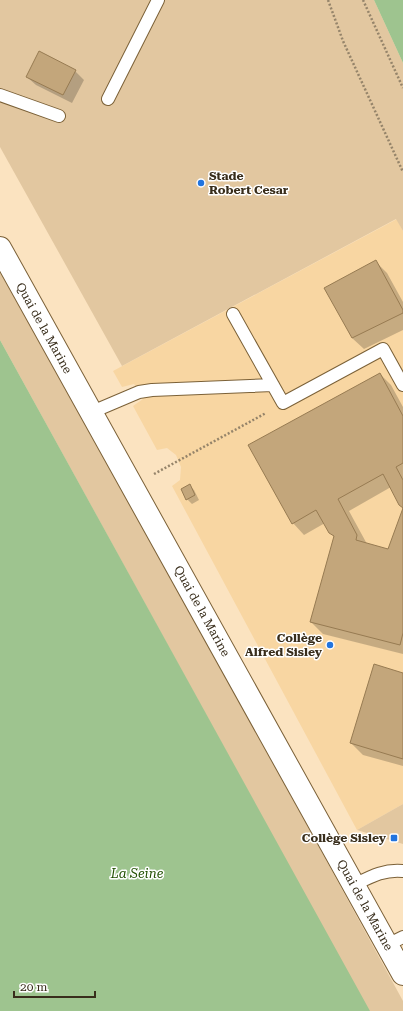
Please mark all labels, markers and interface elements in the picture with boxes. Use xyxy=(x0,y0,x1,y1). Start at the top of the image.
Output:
place label: Stade Robert Cesar xyxy=(209,169,289,197)
marker: Stade Robert Cesar xyxy=(196,178,206,188)
street label: Quai de la Marine xyxy=(13,280,75,376)
street label: Quai de la Marine xyxy=(171,563,233,659)
place label: Collège Alfred Sisley xyxy=(245,631,323,659)
marker: Collège Alfred Sisley xyxy=(325,640,335,650)
place label: Collège Sisley xyxy=(302,831,387,845)
marker: Collège Sisley xyxy=(389,833,399,843)
street label: Quai de la Marine xyxy=(334,857,396,953)
water label: La Seine xyxy=(110,866,164,881)
scale bar xyxy=(14,973,95,999)
text: 20 m xyxy=(20,980,47,994)

